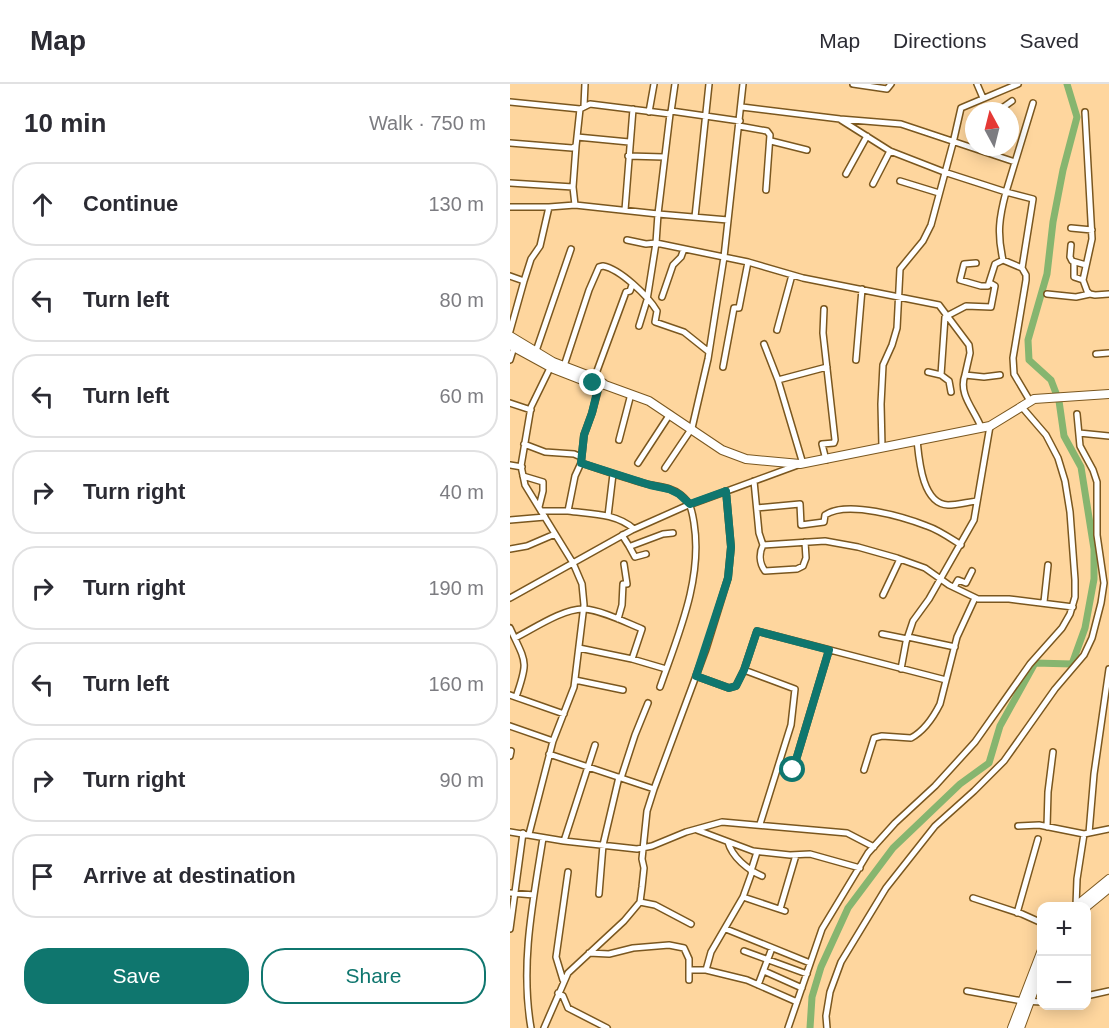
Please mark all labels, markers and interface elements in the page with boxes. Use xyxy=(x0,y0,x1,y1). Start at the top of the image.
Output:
text: Map xyxy=(30,25,86,56)
text: Map xyxy=(819,29,860,52)
text: Directions xyxy=(893,29,986,52)
text: Saved xyxy=(1019,29,1079,52)
north arrow xyxy=(965,102,1019,156)
text: 10 min xyxy=(24,108,106,138)
text: Walk · 750 m xyxy=(369,112,486,134)
icon: ahead xyxy=(26,188,59,221)
text: Continue xyxy=(83,191,178,216)
text: 130 m xyxy=(428,193,484,215)
icon: left xyxy=(26,284,59,317)
text: Turn left xyxy=(83,287,169,312)
text: 80 m xyxy=(440,289,484,311)
route end xyxy=(579,369,605,395)
icon: left xyxy=(26,380,59,413)
text: Turn left xyxy=(83,383,169,408)
text: 60 m xyxy=(440,385,484,407)
icon: right xyxy=(26,476,59,509)
text: Turn right xyxy=(83,479,185,504)
text: 40 m xyxy=(440,481,484,503)
icon: right xyxy=(26,572,59,605)
text: Turn right xyxy=(83,575,185,600)
text: 190 m xyxy=(428,577,484,599)
icon: left xyxy=(26,668,59,701)
text: Turn left xyxy=(83,671,169,696)
text: 160 m xyxy=(428,673,484,695)
route start xyxy=(779,756,805,782)
icon: right xyxy=(26,764,59,797)
text: Turn right xyxy=(83,767,185,792)
text: 90 m xyxy=(440,769,484,791)
icon: arrive xyxy=(26,860,59,893)
text: Arrive at destination xyxy=(83,863,296,888)
map controls xyxy=(1037,902,1091,1010)
button: + xyxy=(1037,902,1091,956)
button: Save xyxy=(24,948,249,1004)
button: Share xyxy=(261,948,486,1004)
button: − xyxy=(1037,956,1091,1010)

